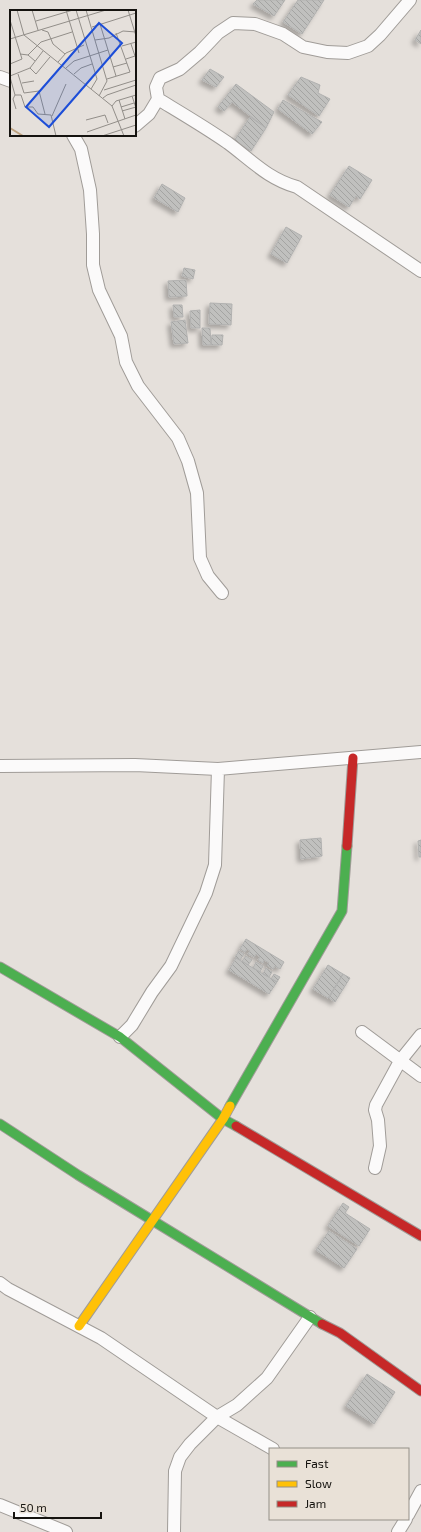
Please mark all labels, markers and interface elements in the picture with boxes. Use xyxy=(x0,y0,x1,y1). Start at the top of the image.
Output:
inset map xyxy=(10,10,136,136)
legend xyxy=(269,1448,409,1520)
text: Fast xyxy=(305,1456,329,1470)
text: Slow xyxy=(305,1476,332,1490)
scale bar xyxy=(14,1494,101,1520)
text: Jam xyxy=(305,1496,326,1510)
text: 50 m xyxy=(20,1500,47,1514)

